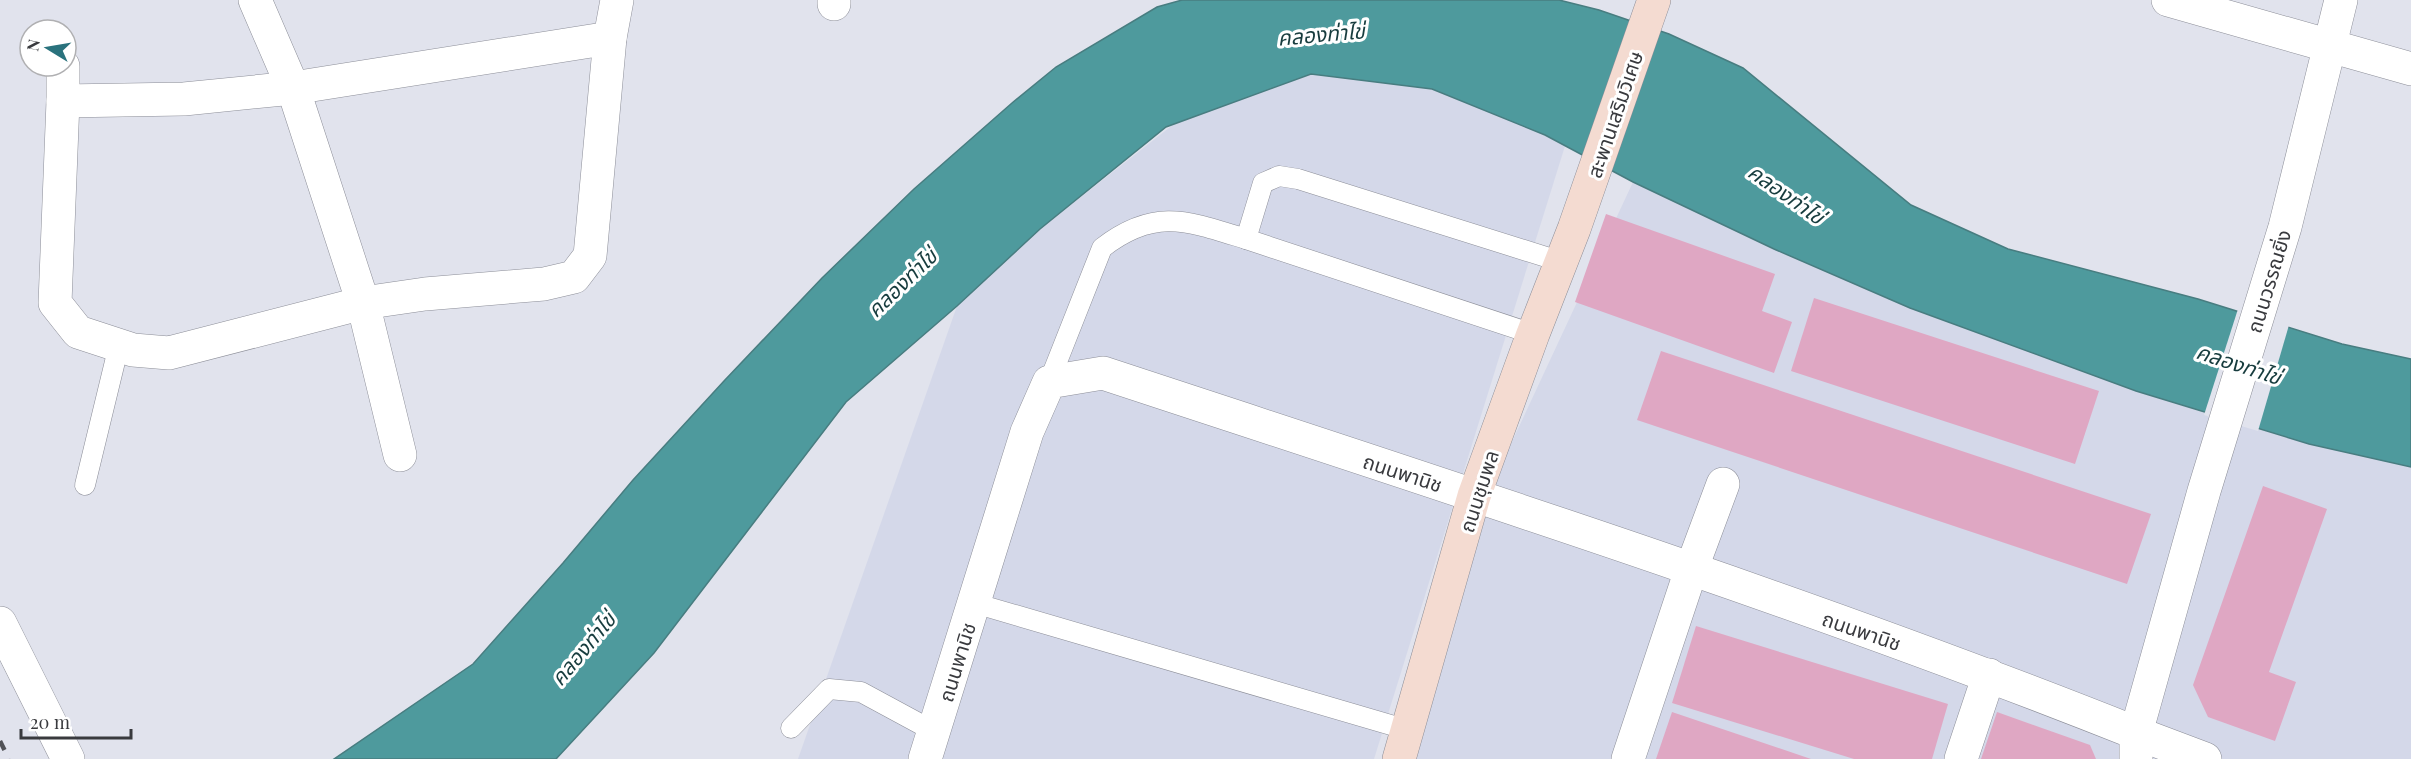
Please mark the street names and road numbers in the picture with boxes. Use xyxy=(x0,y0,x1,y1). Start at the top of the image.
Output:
street label: สะพานเสริมวิเศษ xyxy=(1580,47,1648,181)
street label: ถนนวรรณยิ่ง xyxy=(2239,226,2297,336)
street label: ถนนชุมพล xyxy=(1452,446,1504,536)
street label: ถนนพานิช xyxy=(1360,447,1446,497)
street label: ถนนพานิช xyxy=(1819,604,1905,656)
street label: ถนนพานิช xyxy=(931,619,981,705)

